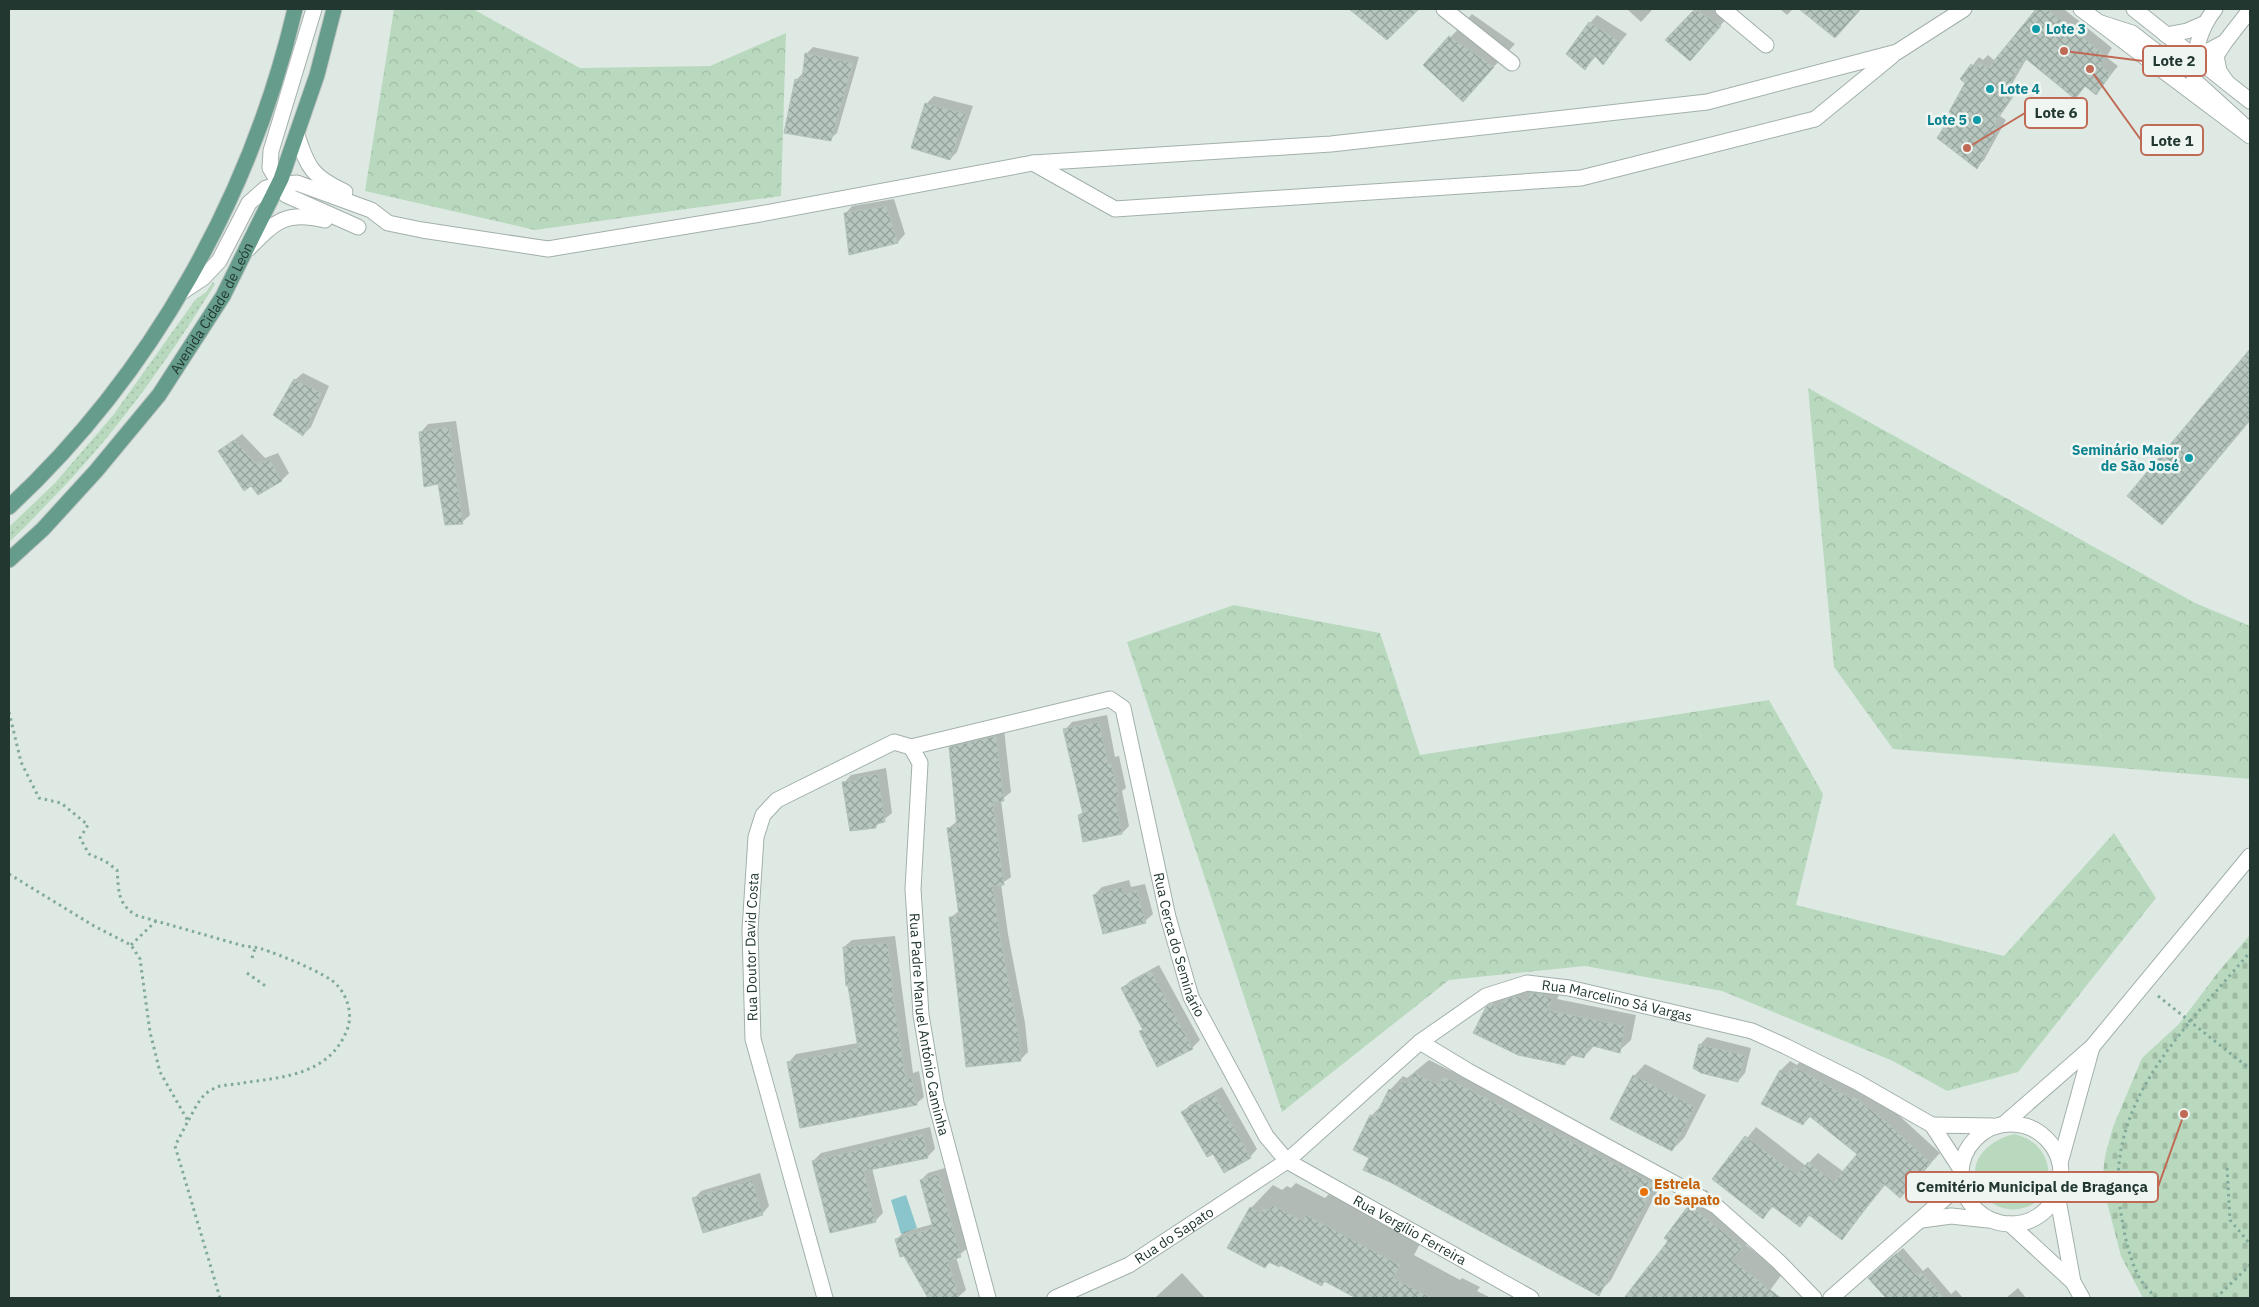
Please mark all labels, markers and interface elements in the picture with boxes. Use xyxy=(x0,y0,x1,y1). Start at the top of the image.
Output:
place label: Lote 3 xyxy=(2046,20,2086,38)
marker: Lote 3 xyxy=(2030,23,2042,35)
callout: Lote 2 xyxy=(2143,46,2206,76)
text: Lote 2 xyxy=(2153,51,2195,70)
place label: Lote 4 xyxy=(2000,80,2040,98)
marker: Lote 4 xyxy=(1984,83,1996,95)
callout: Lote 6 xyxy=(2025,98,2087,128)
text: Lote 6 xyxy=(2035,103,2077,122)
place label: Lote 5 xyxy=(1927,111,1967,129)
marker: Lote 5 xyxy=(1971,114,1983,126)
callout: Lote 1 xyxy=(2141,125,2203,155)
text: Lote 1 xyxy=(2151,131,2193,150)
street label: Avenida Cidade de León xyxy=(166,239,257,377)
place label: Seminário Maior de São José xyxy=(2072,441,2179,475)
marker: Seminário Maior de São José xyxy=(2183,452,2195,464)
street label: Rua Cerca do Seminário xyxy=(1150,871,1209,1020)
street label: Rua Doutor David Costa xyxy=(741,872,763,1021)
street label: Rua Padre Manuel António Caminha xyxy=(906,912,953,1138)
street label: Rua Marcelino Sá Vargas xyxy=(1541,976,1694,1026)
callout: Cemitério Municipal de Bragança xyxy=(1906,1172,2158,1202)
place label: Estrela do Sapato xyxy=(1654,1175,1720,1209)
text: Cemitério Municipal de Bragança xyxy=(1916,1177,2149,1196)
marker: Estrela do Sapato xyxy=(1638,1186,1650,1198)
street label: Rua Vergílio Ferreira xyxy=(1350,1191,1470,1269)
street label: Rua do Sapato xyxy=(1131,1203,1217,1268)

